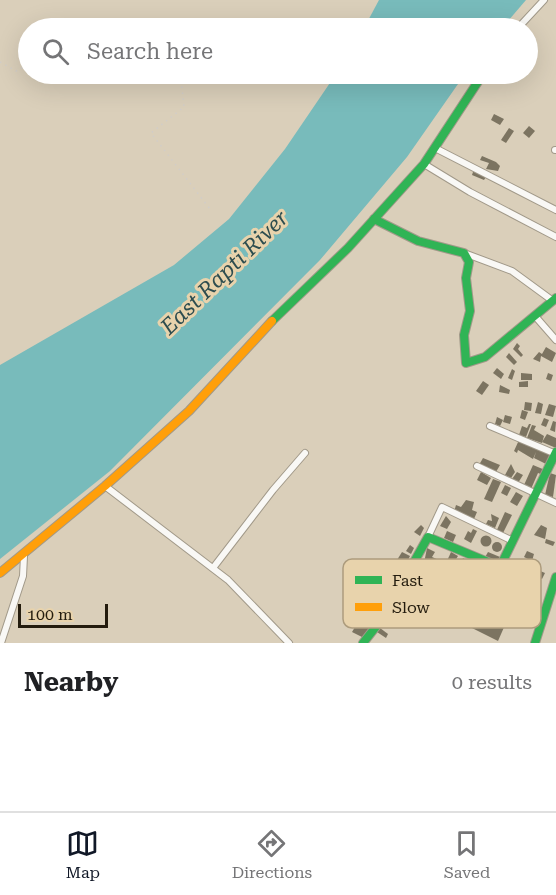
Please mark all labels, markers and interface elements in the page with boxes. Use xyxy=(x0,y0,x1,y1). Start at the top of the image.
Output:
search box xyxy=(18,18,538,84)
icon: search xyxy=(39,35,72,68)
text: Search here xyxy=(87,39,213,64)
water label: East Rapti River xyxy=(155,205,293,340)
legend xyxy=(343,559,541,628)
text: Fast xyxy=(392,571,423,590)
text: Slow xyxy=(392,598,430,617)
scale bar xyxy=(18,601,108,628)
text: 100 m xyxy=(27,605,73,624)
text: Nearby xyxy=(24,667,118,697)
text: 0 results xyxy=(452,670,532,694)
tab: Map xyxy=(66,827,100,882)
tab: Directions xyxy=(232,827,312,882)
tab: Saved xyxy=(444,827,490,882)

